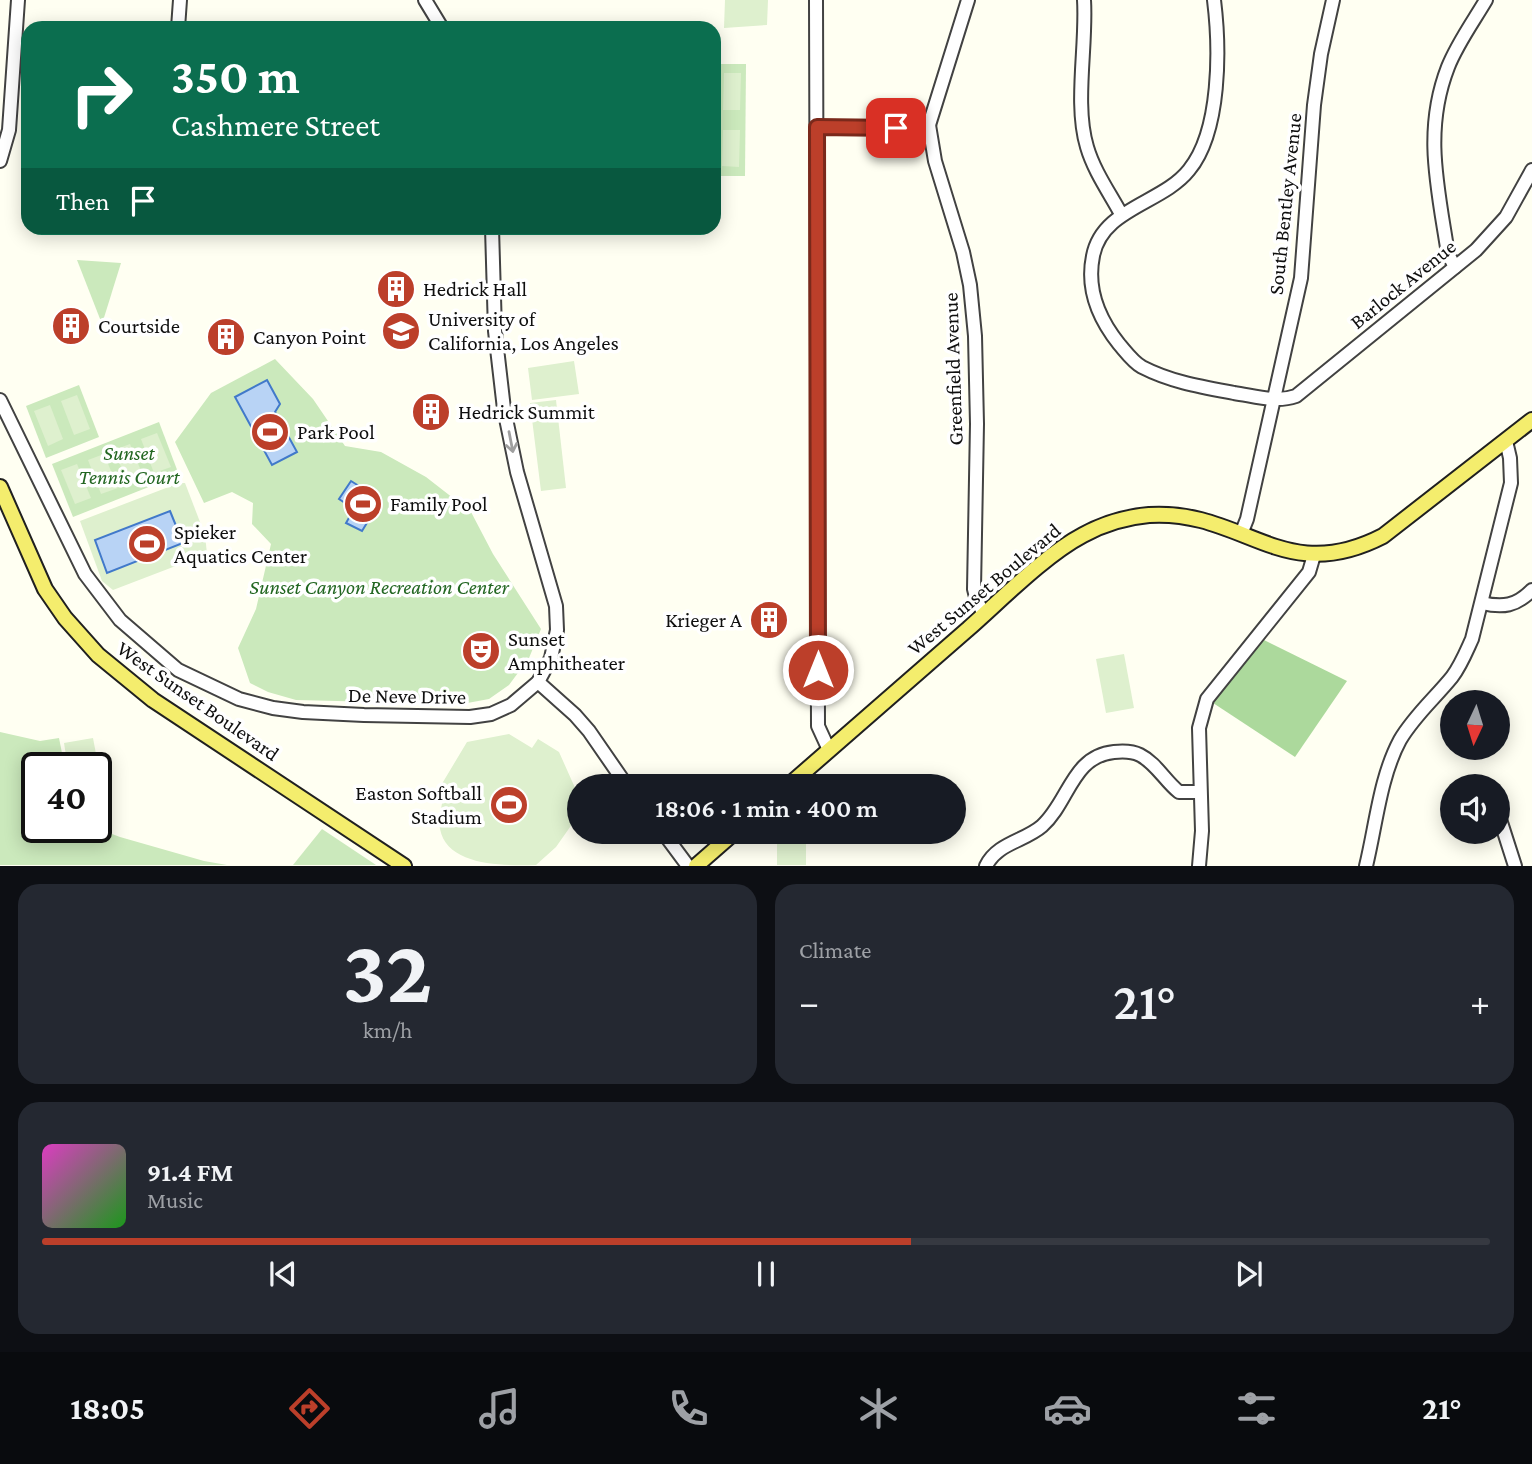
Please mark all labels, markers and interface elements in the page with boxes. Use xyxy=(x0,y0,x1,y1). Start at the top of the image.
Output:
icon: right xyxy=(56,49,147,140)
text: 350 m xyxy=(171,49,300,104)
pin xyxy=(866,98,926,158)
text: Cashmere Street xyxy=(171,107,380,143)
icon: arrive xyxy=(877,109,915,147)
street label: South Bentley Avenue xyxy=(1264,112,1306,296)
icon: arrive xyxy=(124,182,162,220)
text: Then xyxy=(56,187,110,216)
street label: Barlock Avenue xyxy=(1345,234,1461,334)
building icon: Hedrick Hall xyxy=(375,268,417,310)
place label: Hedrick Hall xyxy=(423,277,527,301)
street label: Greenfield Avenue xyxy=(938,292,968,446)
building icon: Courtside xyxy=(50,305,92,347)
place label: University of California, Los Angeles xyxy=(428,307,619,355)
school or university icon: University of California, Los Angeles xyxy=(380,310,422,352)
place label: Courtside xyxy=(98,314,180,338)
building icon: Canyon Point xyxy=(205,316,247,358)
place label: Canyon Point xyxy=(253,325,367,349)
building icon: Hedrick Summit xyxy=(410,391,452,433)
place label: Hedrick Summit xyxy=(458,400,596,424)
sports icon: Park Pool xyxy=(249,411,291,453)
place label: Park Pool xyxy=(297,420,375,444)
one-way arrow xyxy=(504,430,518,453)
park label: Sunset Tennis Court xyxy=(78,441,180,489)
sports icon: Family Pool xyxy=(342,483,384,525)
place label: Family Pool xyxy=(390,492,488,516)
street label: West Sunset Boulevard xyxy=(903,518,1065,660)
place label: Spieker Aquatics Center xyxy=(174,520,308,568)
sports icon: Spieker Aquatics Center xyxy=(126,523,168,565)
park label: Sunset Canyon Recreation Center xyxy=(249,575,510,599)
building icon: Krieger A xyxy=(748,599,790,641)
place label: Krieger A xyxy=(665,608,742,632)
place label: Sunset Amphitheater xyxy=(508,627,626,675)
theatre icon: Sunset Amphitheater xyxy=(460,630,502,672)
position arrow xyxy=(781,633,855,707)
street label: West Sunset Boulevard xyxy=(112,636,284,766)
street label: De Neve Drive xyxy=(348,683,466,709)
north arrow xyxy=(1440,690,1510,760)
map controls xyxy=(1440,690,1510,844)
speed limit sign: 40 xyxy=(21,752,112,843)
button: sound xyxy=(1440,774,1510,844)
place label: Easton Softball Stadium xyxy=(355,781,482,829)
sports icon: Easton Softball Stadium xyxy=(488,784,530,826)
text: 18:06 · 1 min · 400 m xyxy=(655,794,878,823)
text: 32 xyxy=(343,920,432,1022)
text: Climate xyxy=(799,937,871,963)
text: 21° xyxy=(1113,972,1176,1030)
text: − xyxy=(799,981,819,1023)
text: + xyxy=(1470,981,1490,1023)
text: km/h xyxy=(363,1017,412,1043)
text: 91.4 FM xyxy=(147,1158,233,1187)
text: Music xyxy=(147,1187,203,1213)
icon: previous xyxy=(264,1255,302,1293)
icon: pause xyxy=(747,1255,785,1293)
icon: next xyxy=(1230,1255,1268,1293)
icon: directions xyxy=(285,1384,334,1433)
icon: music xyxy=(475,1384,524,1433)
icon: phone xyxy=(664,1384,713,1433)
icon: climate xyxy=(854,1384,903,1433)
icon: car xyxy=(1043,1384,1092,1433)
icon: filters xyxy=(1232,1384,1281,1433)
text: 18:05 xyxy=(70,1390,145,1426)
text: 21° xyxy=(1422,1390,1462,1426)

